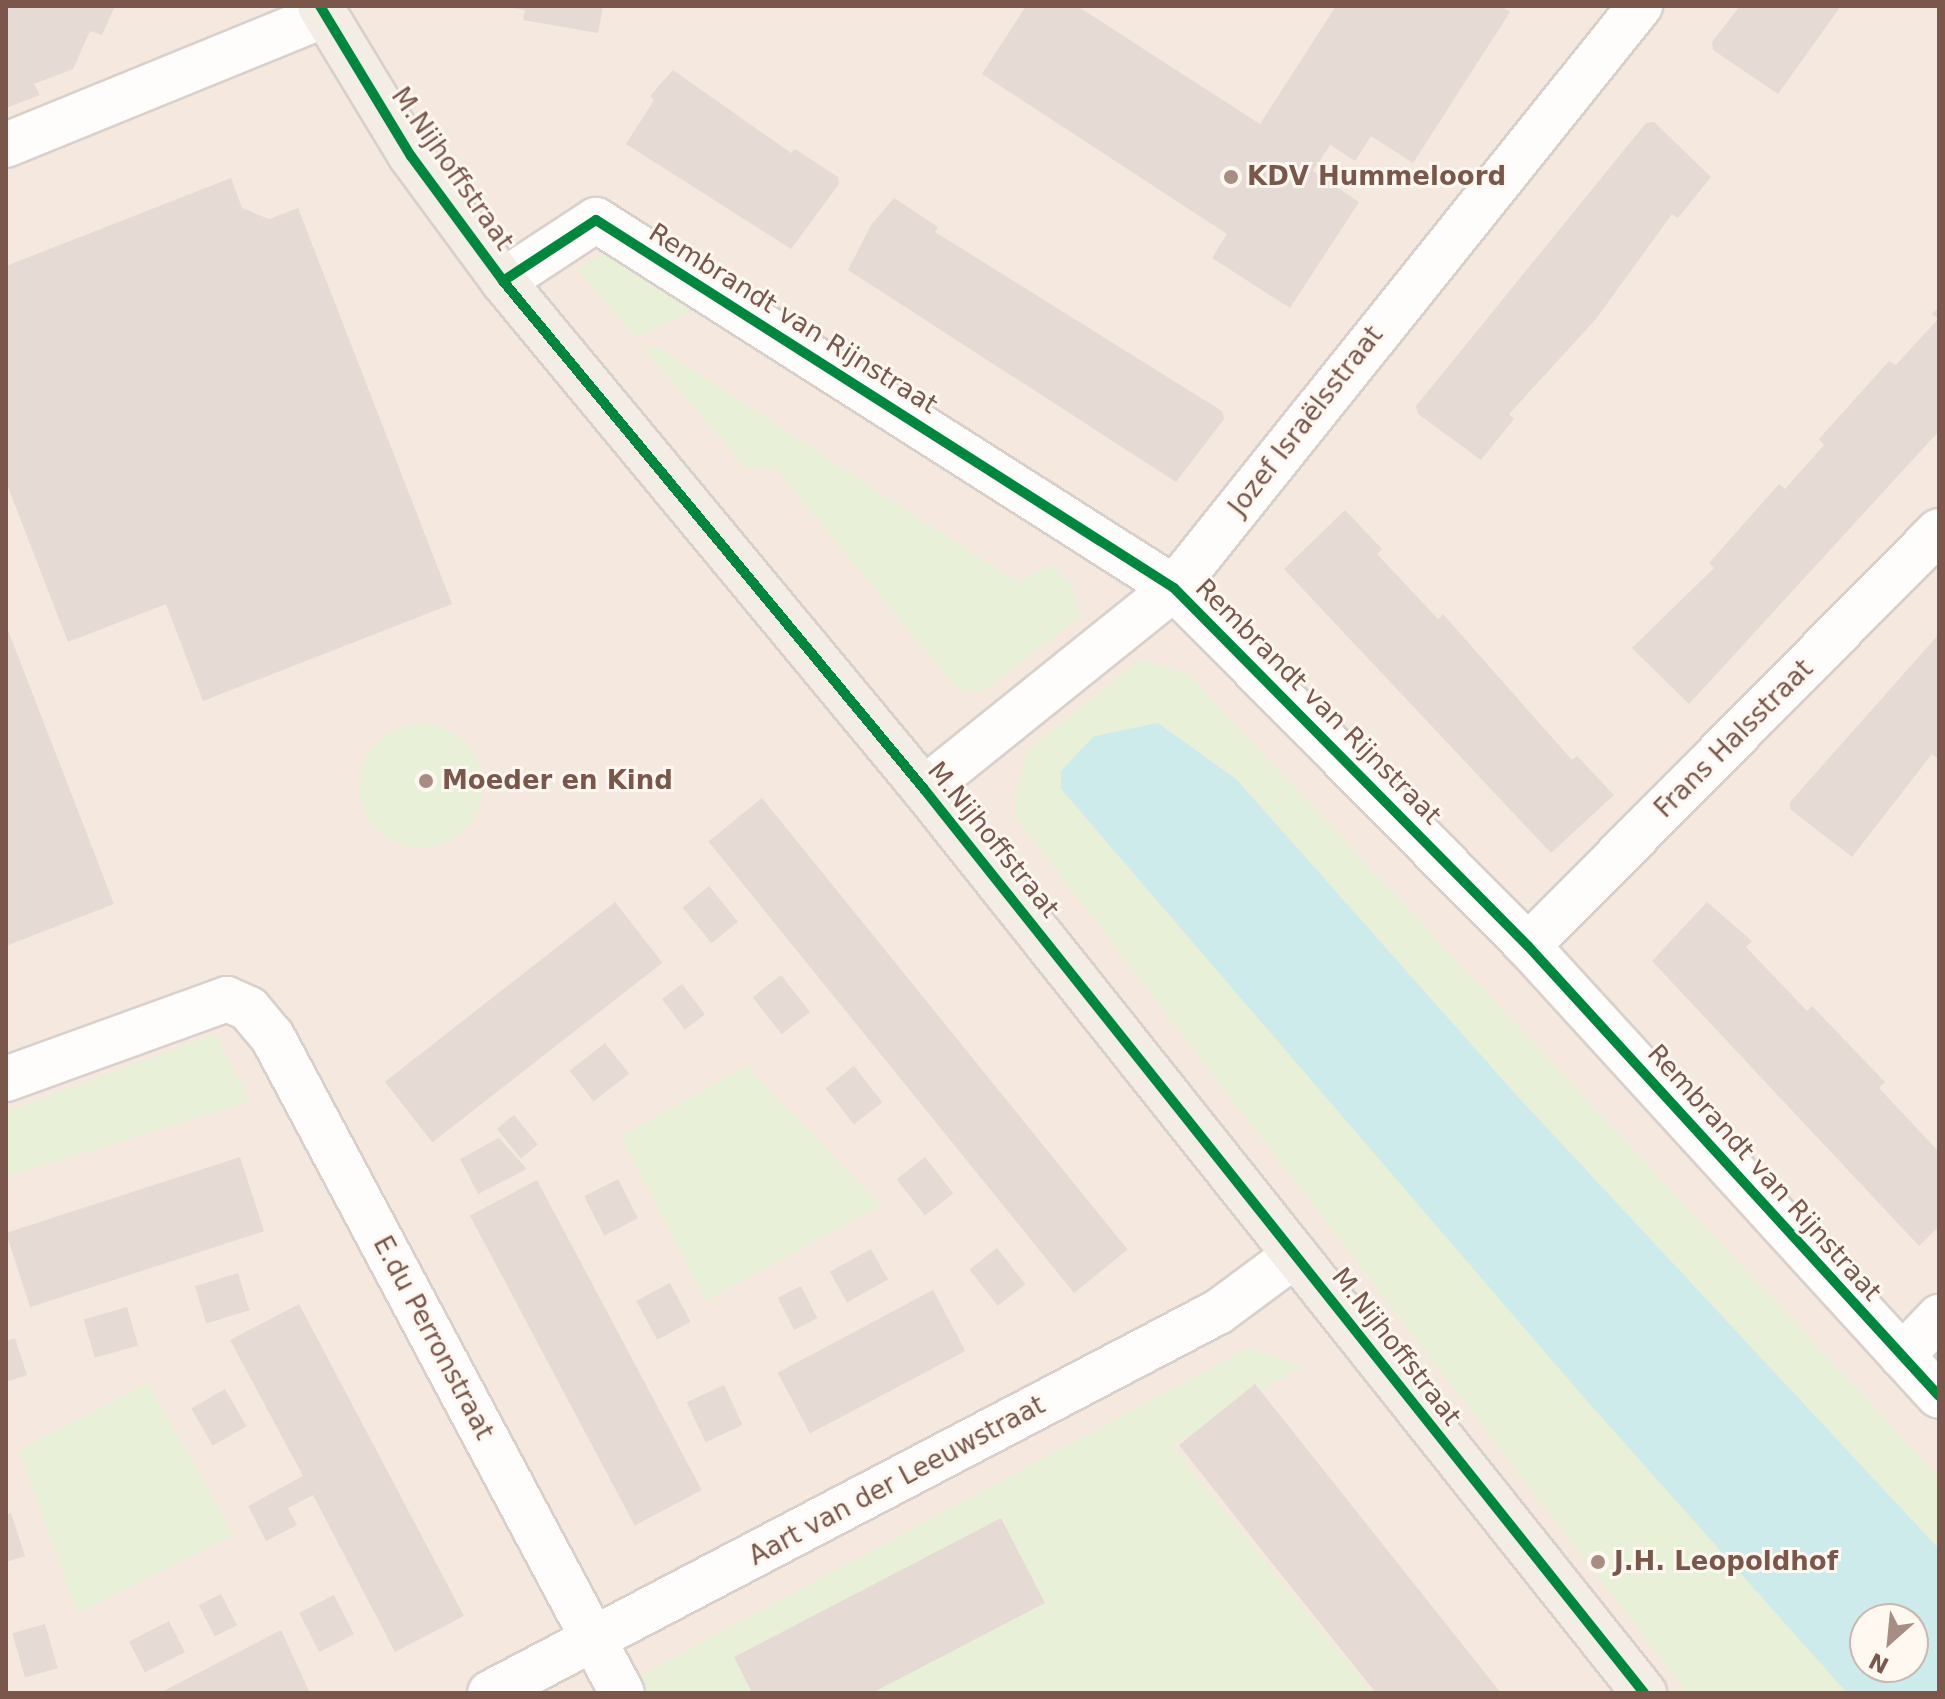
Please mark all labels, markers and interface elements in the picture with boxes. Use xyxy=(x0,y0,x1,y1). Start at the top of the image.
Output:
street label: M.Nijhoffstraat xyxy=(384,82,520,256)
place label: KDV Hummeloord xyxy=(1247,161,1506,193)
marker: KDV Hummeloord xyxy=(1222,168,1240,186)
street label: Rembrandt van Rijnstraat xyxy=(643,217,943,421)
street label: Jozef Israëlsstraat xyxy=(1222,320,1390,522)
street label: Rembrandt van Rijnstraat xyxy=(1189,573,1447,831)
street label: Frans Halsstraat xyxy=(1648,653,1820,825)
street label: M.Nijhoffstraat xyxy=(921,756,1065,924)
place label: Moeder en Kind xyxy=(442,765,673,797)
marker: Moeder en Kind xyxy=(417,772,435,790)
street label: Rembrandt van Rijnstraat xyxy=(1641,1038,1887,1308)
street label: E.du Perronstraat xyxy=(366,1231,500,1445)
street label: M.Nijhoffstraat xyxy=(1325,1262,1467,1432)
street label: Aart van der Leeuwstraat xyxy=(744,1390,1050,1572)
place label: J.H. Leopoldhof xyxy=(1614,1546,1838,1578)
marker: J.H. Leopoldhof xyxy=(1589,1553,1607,1571)
north arrow xyxy=(1849,1603,1929,1683)
text: N xyxy=(1865,1648,1893,1678)

